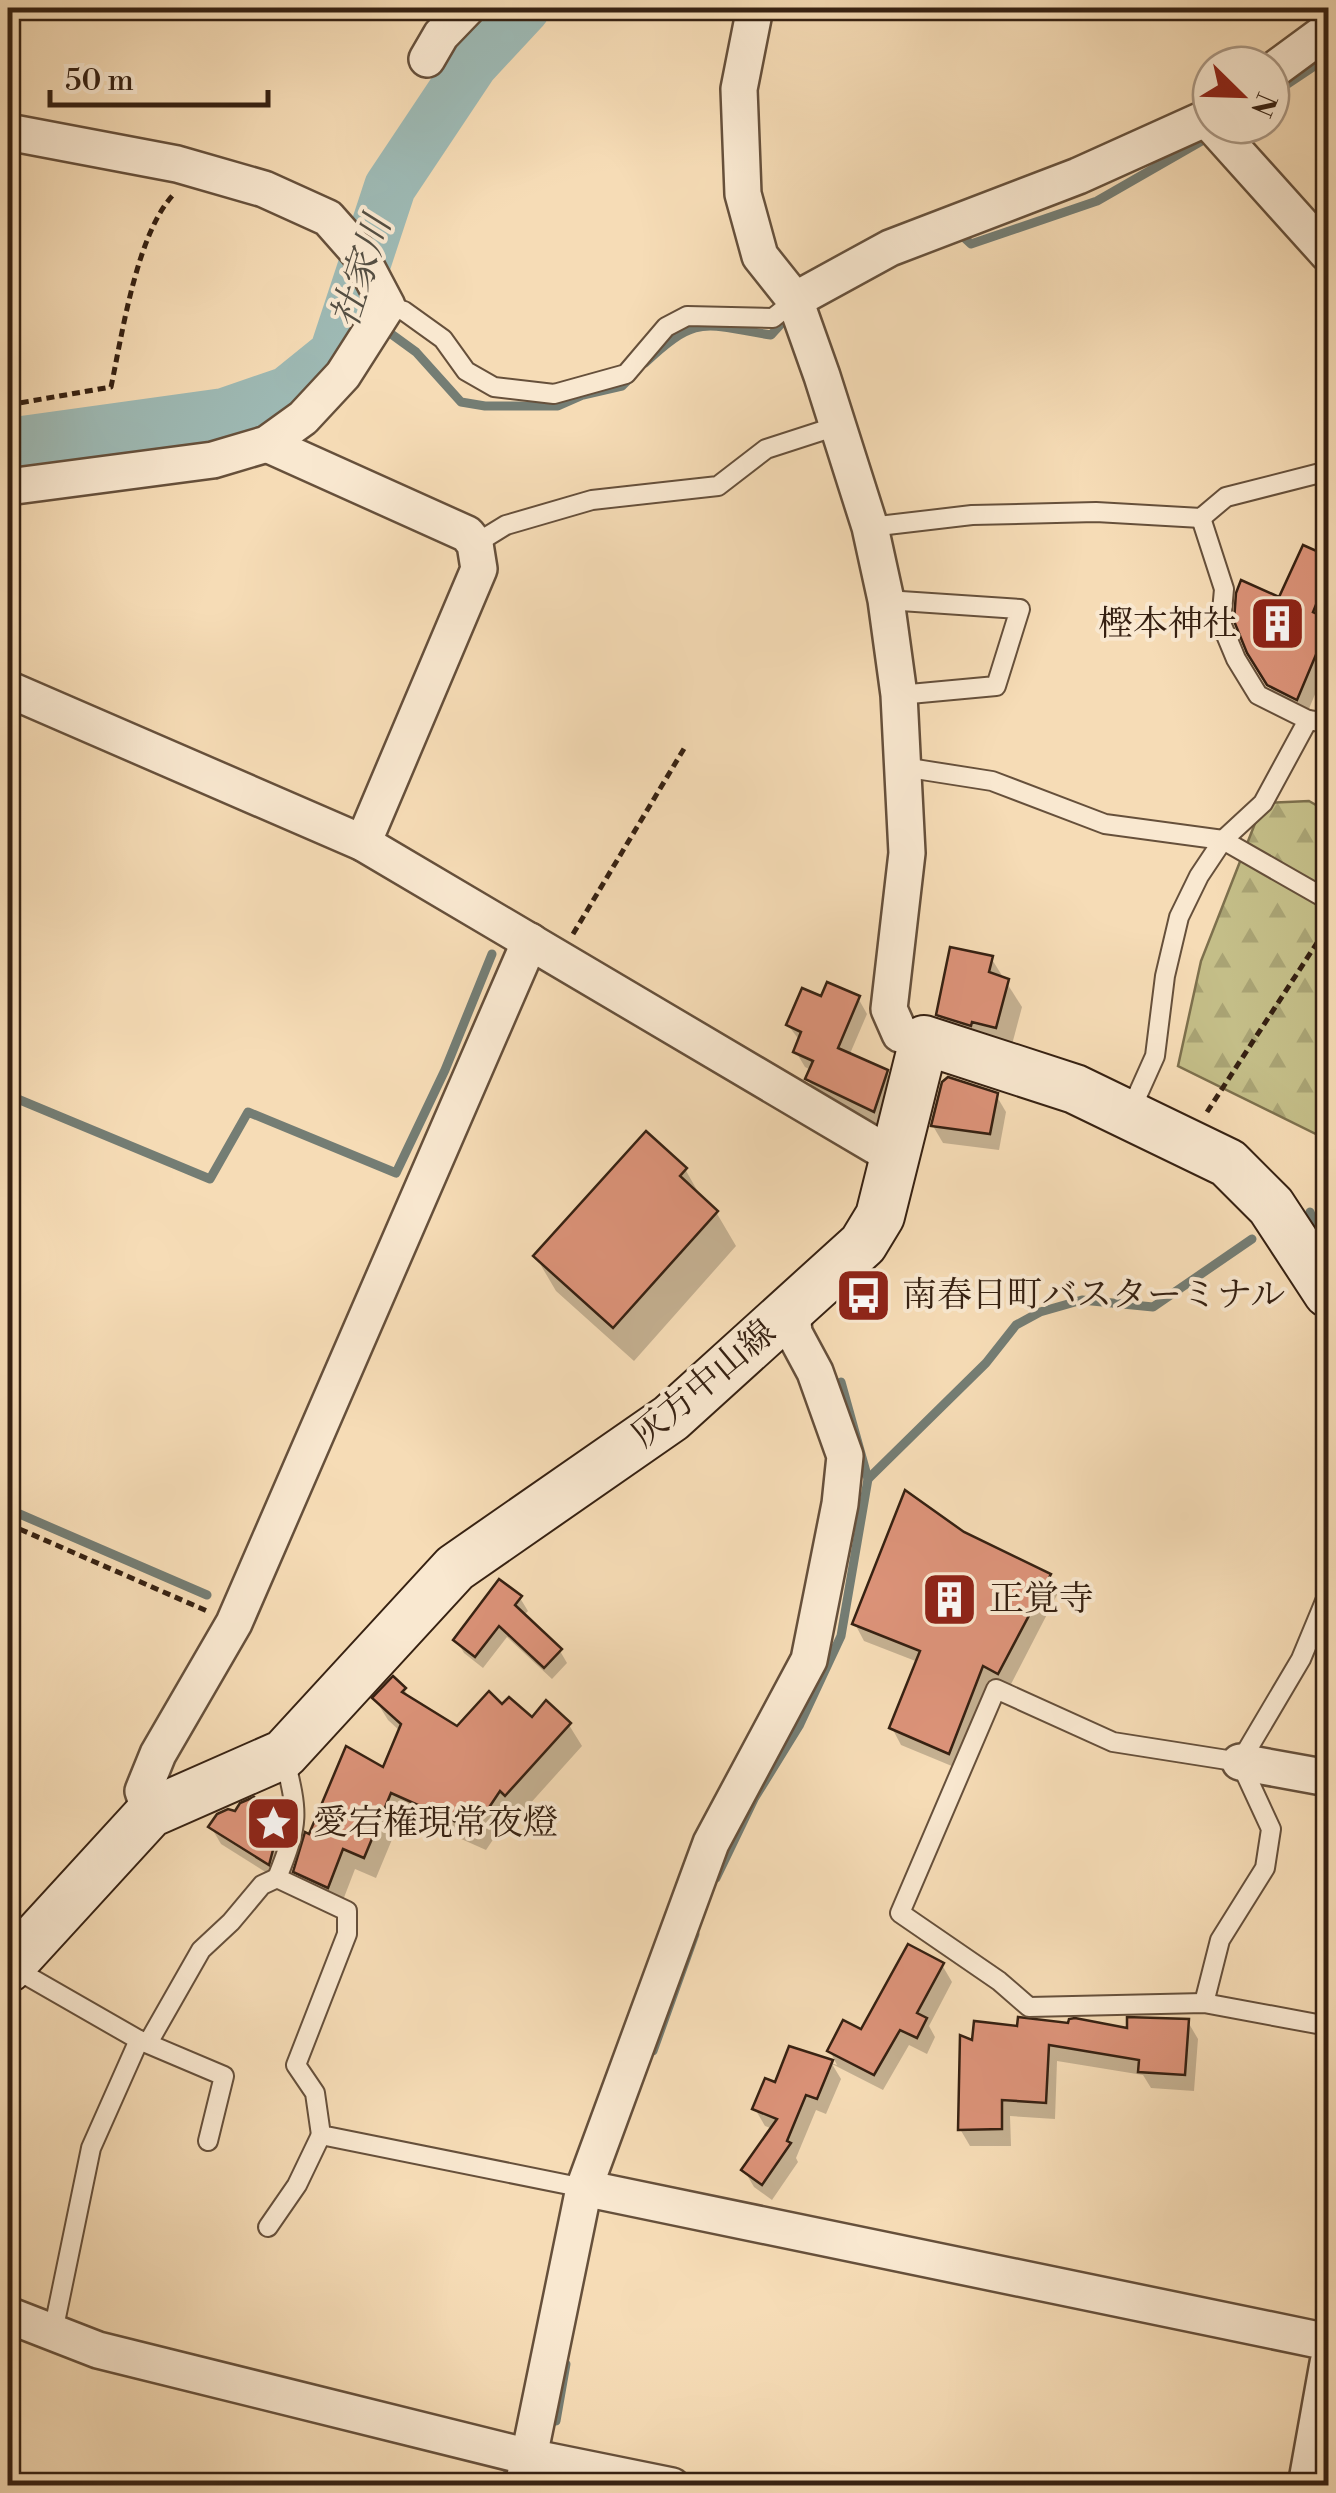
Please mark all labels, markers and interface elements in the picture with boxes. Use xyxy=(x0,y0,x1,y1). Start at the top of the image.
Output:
scale bar xyxy=(50,45,268,107)
north arrow xyxy=(1191,45,1291,145)
text: 50 m xyxy=(65,62,134,100)
text: N xyxy=(1242,87,1283,121)
water label: 社家川 xyxy=(322,207,403,333)
building icon: 樫本神社 xyxy=(1247,594,1307,654)
place label: 樫本神社 xyxy=(1098,603,1238,646)
bus stop icon: 南春日町バスターミナル xyxy=(833,1265,893,1325)
place label: 南春日町バスターミナル xyxy=(902,1274,1285,1317)
street label: 灰方中山線 xyxy=(623,1311,785,1457)
building icon: 正覚寺 xyxy=(920,1569,980,1629)
place label: 正覚寺 xyxy=(989,1578,1094,1621)
place icon: 愛宕権現常夜燈 xyxy=(244,1793,304,1853)
place label: 愛宕権現常夜燈 xyxy=(313,1802,558,1845)

